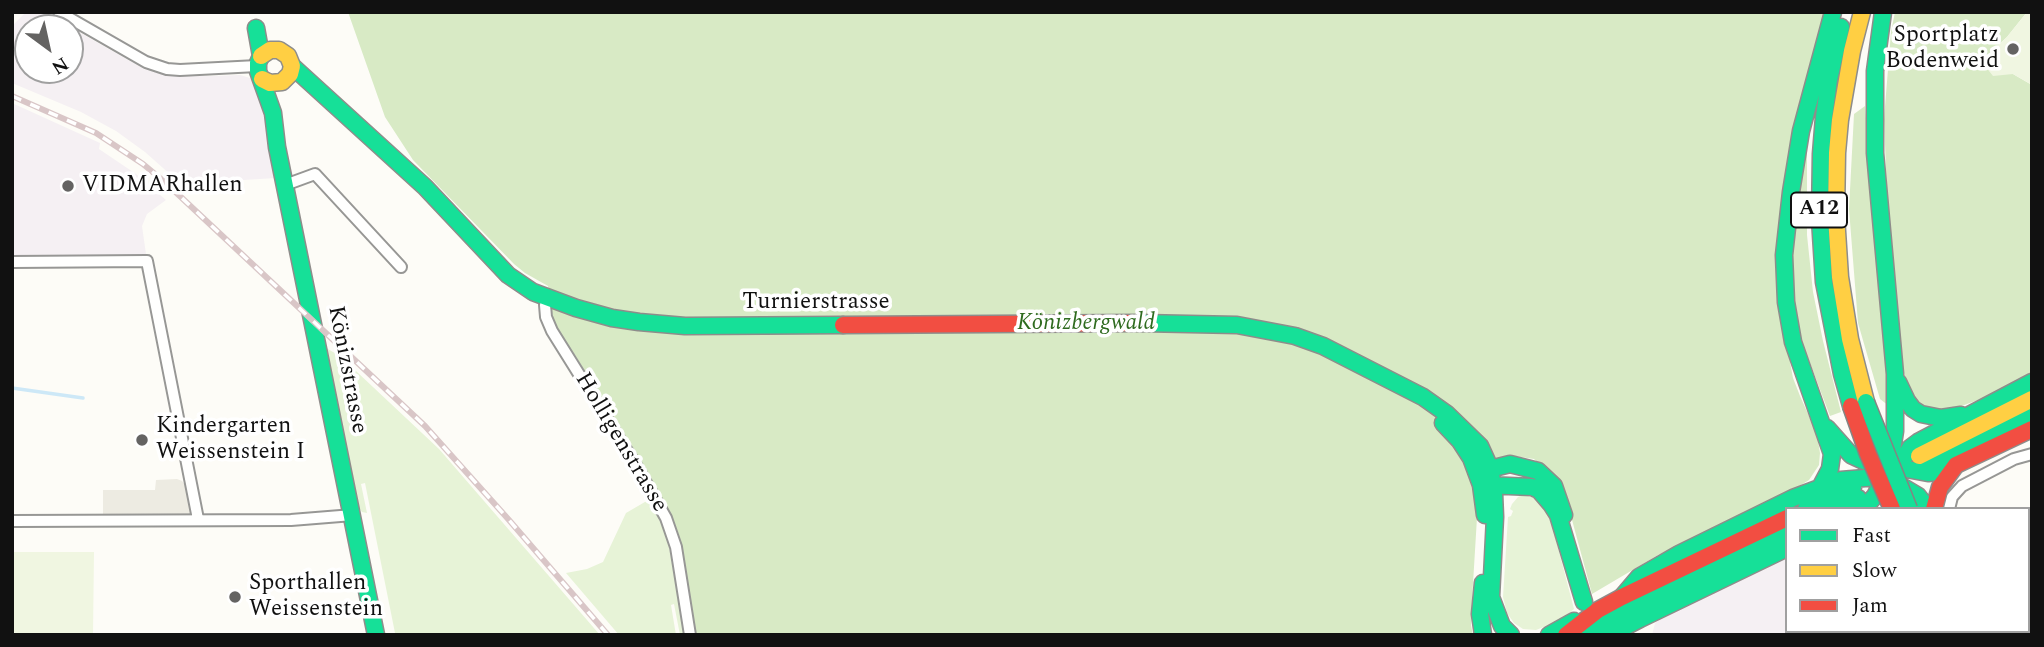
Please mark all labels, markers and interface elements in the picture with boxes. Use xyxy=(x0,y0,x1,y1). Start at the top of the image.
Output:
north arrow xyxy=(14,14,84,84)
place label: Sportplatz Bodenweid xyxy=(1885,22,1999,76)
marker: Sportplatz Bodenweid xyxy=(2005,41,2021,57)
text: N xyxy=(45,49,74,82)
place label: VIDMARhallen xyxy=(82,172,243,200)
marker: VIDMARhallen xyxy=(60,178,76,194)
road number: A12 xyxy=(1791,192,1847,228)
street label: Turnierstrasse xyxy=(742,289,890,317)
street label: Könizstrasse xyxy=(320,304,372,436)
park label: Könizbergwald xyxy=(1017,310,1155,338)
street label: Holligenstrasse xyxy=(567,368,673,518)
place label: Kindergarten Weissenstein I xyxy=(156,413,305,467)
marker: Kindergarten Weissenstein I xyxy=(134,432,150,448)
legend xyxy=(1785,507,2030,633)
text: Fast xyxy=(1852,520,1891,552)
text: Slow xyxy=(1852,555,1896,587)
place label: Sporthallen Weissenstein xyxy=(249,570,383,624)
marker: Sporthallen Weissenstein xyxy=(227,589,243,605)
text: Jam xyxy=(1852,590,1888,622)

